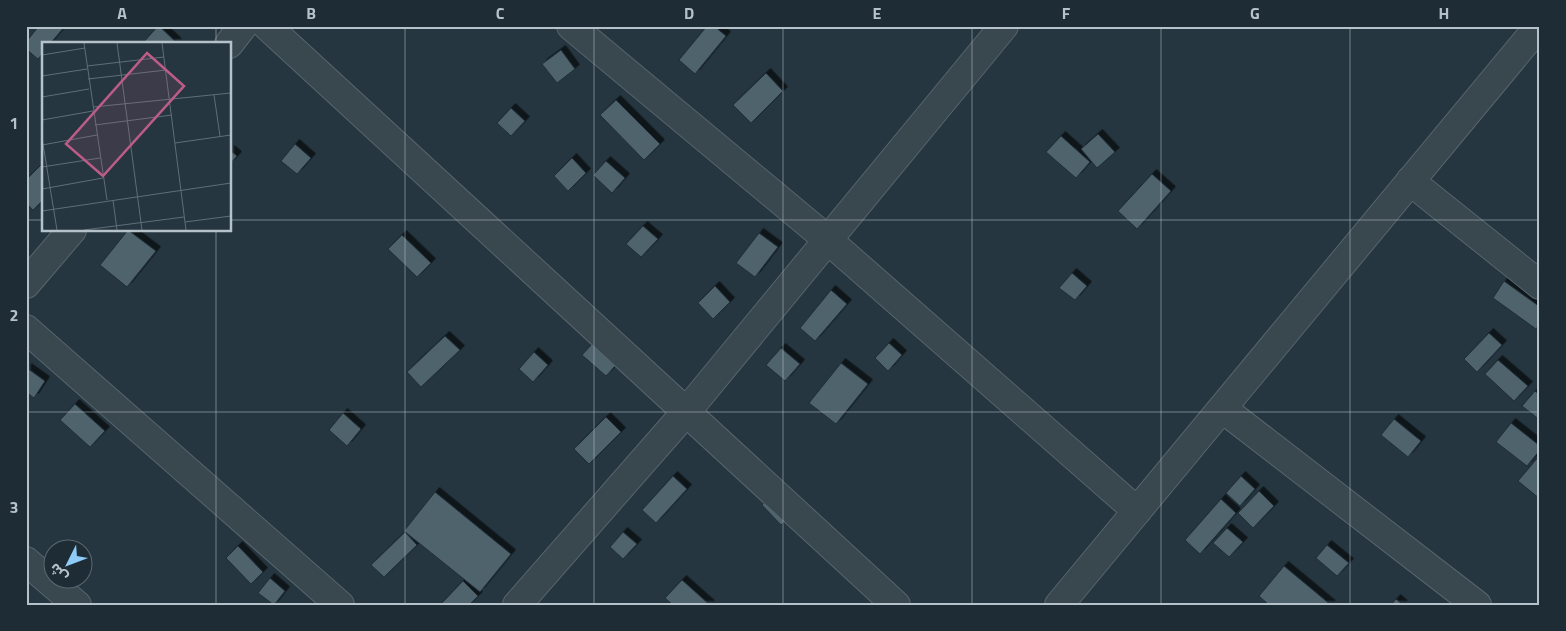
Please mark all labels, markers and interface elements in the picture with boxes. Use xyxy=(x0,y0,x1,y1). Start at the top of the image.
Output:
text: A xyxy=(117,1,127,25)
text: B xyxy=(306,1,316,25)
text: C xyxy=(496,1,505,25)
text: D xyxy=(684,1,694,25)
text: E xyxy=(873,1,882,25)
text: F xyxy=(1062,1,1071,25)
text: G xyxy=(1250,1,1260,25)
text: H xyxy=(1439,1,1449,25)
inset map xyxy=(42,42,231,231)
text: 1 xyxy=(10,111,18,135)
text: 2 xyxy=(10,303,18,327)
text: 3 xyxy=(10,495,18,519)
north arrow xyxy=(42,538,92,588)
text: ش xyxy=(44,559,72,587)

